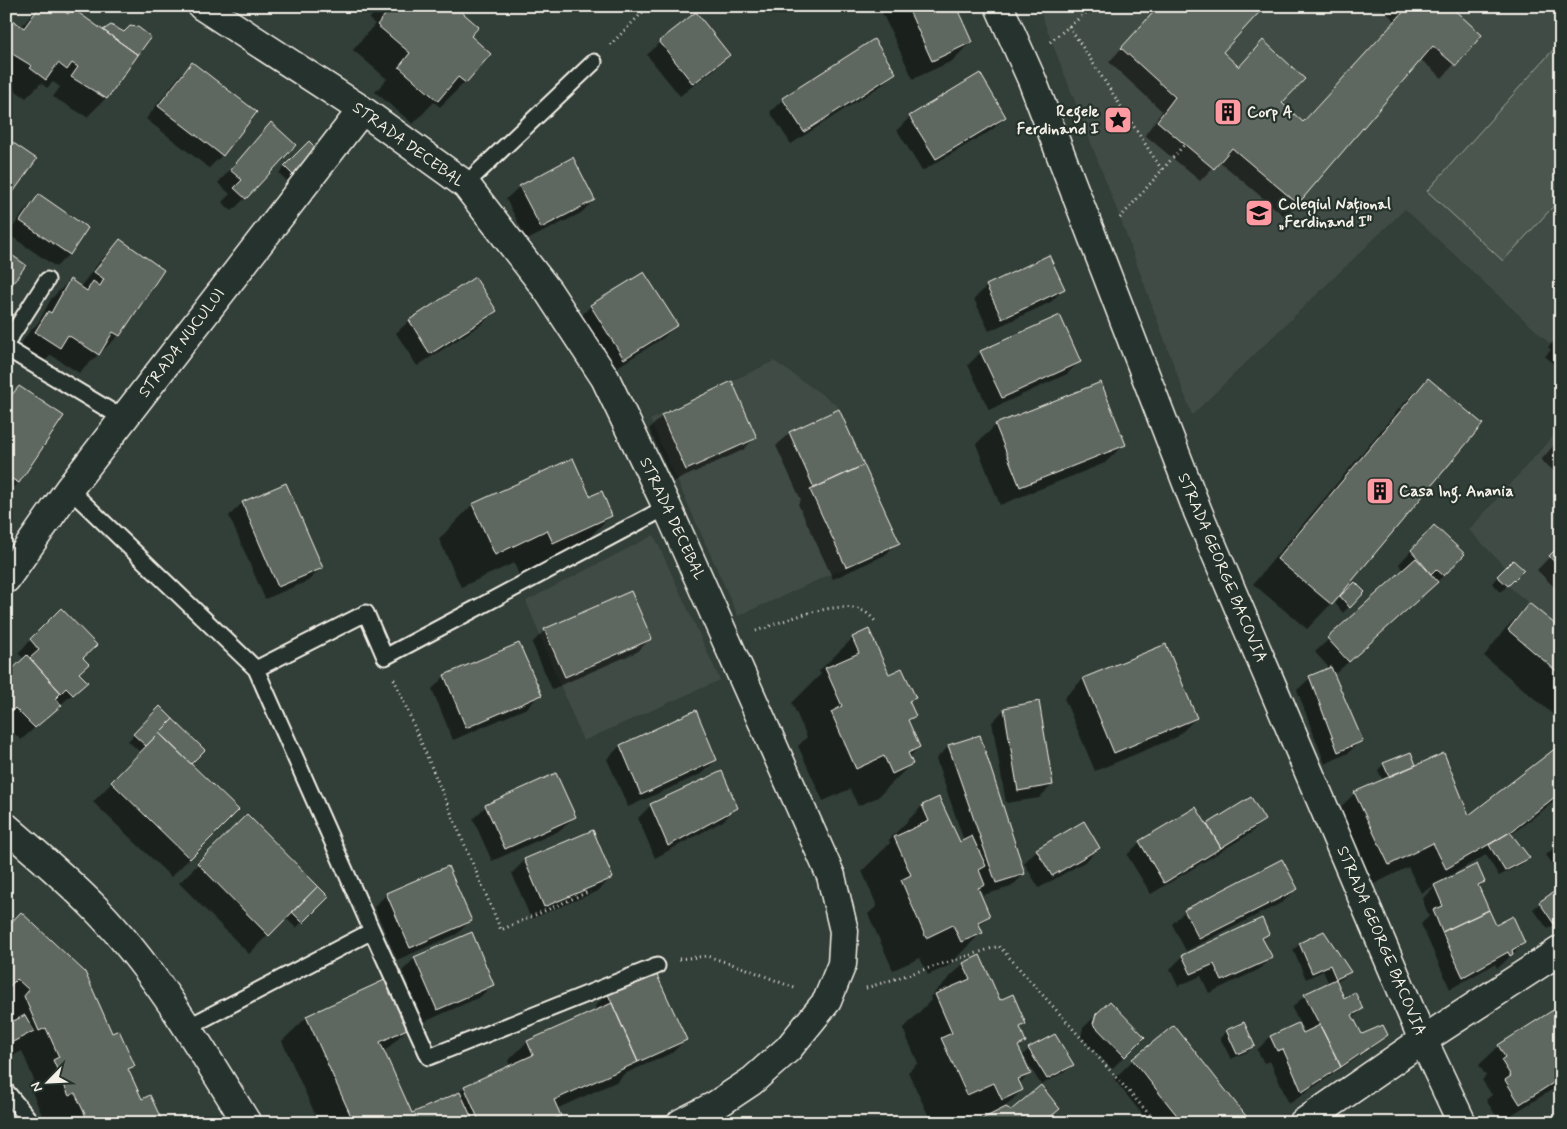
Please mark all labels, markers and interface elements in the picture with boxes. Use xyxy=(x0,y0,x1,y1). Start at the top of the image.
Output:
street label: STRADA DECEBAL xyxy=(348,97,468,193)
building icon: Corp A xyxy=(1213,97,1243,127)
place label: Regele Ferdinand I xyxy=(1017,101,1100,140)
place label: Corp A xyxy=(1247,102,1293,123)
place icon: Regele Ferdinand I xyxy=(1103,105,1133,135)
place label: Colegiul Național „Ferdinand I" xyxy=(1278,194,1391,233)
school or university icon: Colegiul Național „Ferdinand I" xyxy=(1244,198,1274,228)
street label: STRADA NUCULUI xyxy=(134,284,230,402)
street label: STRADA DECEBAL xyxy=(634,454,710,584)
street label: STRADA GEORGE BACOVIA xyxy=(1172,470,1272,666)
building icon: Casa Ing. Anania xyxy=(1365,476,1395,506)
place label: Casa Ing. Anania xyxy=(1399,481,1514,504)
street label: STRADA GEORGE BACOVIA xyxy=(1331,843,1431,1039)
north arrow xyxy=(22,1056,72,1106)
text: N xyxy=(27,1079,47,1095)

